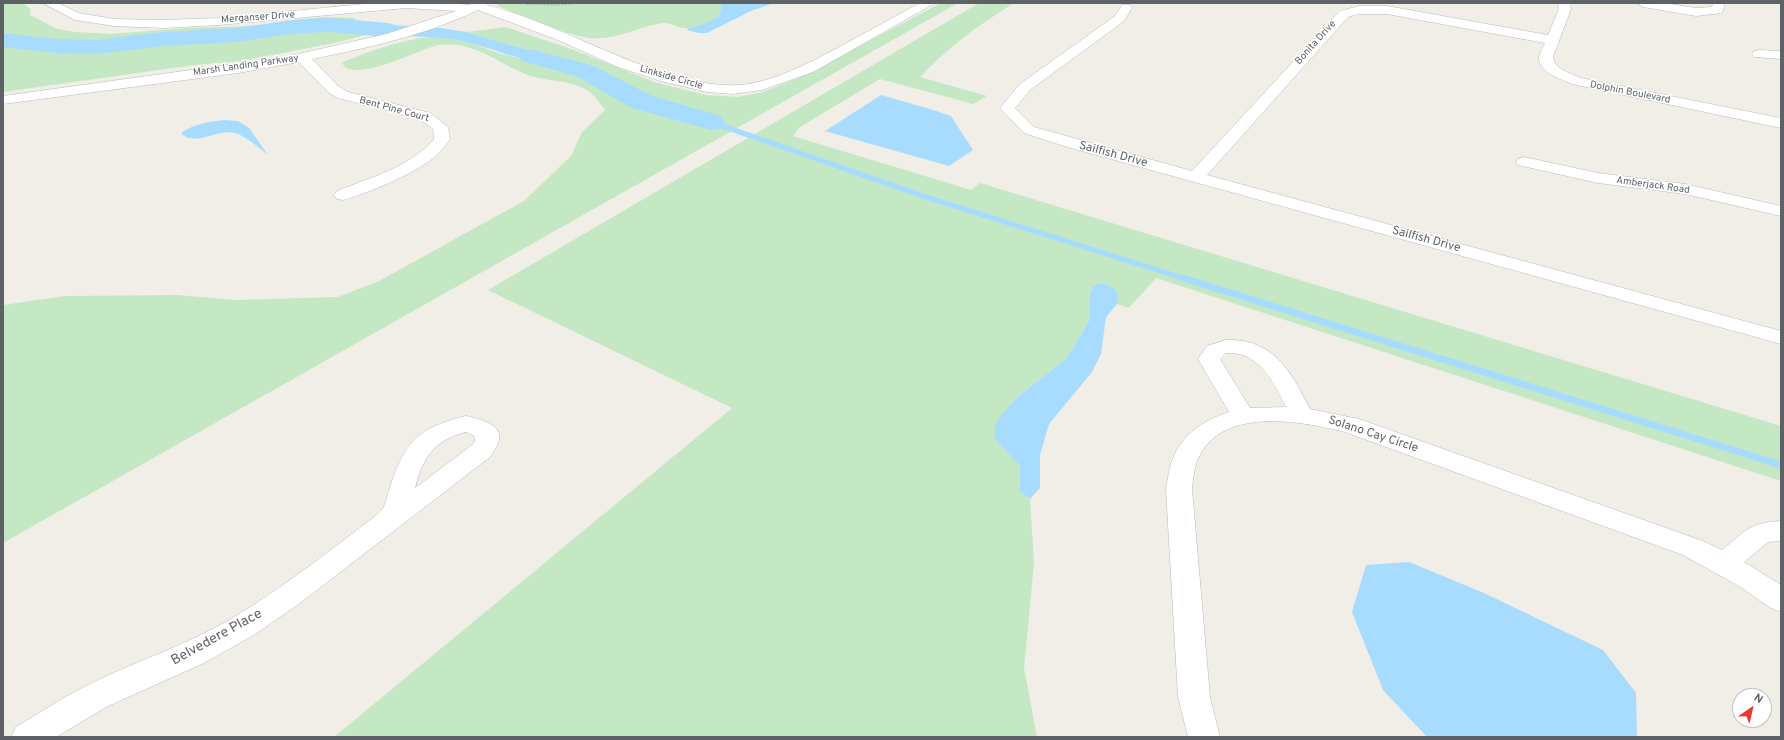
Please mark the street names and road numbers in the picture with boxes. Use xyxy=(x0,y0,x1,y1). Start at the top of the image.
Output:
street label: Merganser Drive xyxy=(221,9,295,27)
street label: Bonita Drive xyxy=(1293,18,1339,68)
street label: Marsh Landing Parkway xyxy=(193,53,299,79)
street label: Linkside Circle xyxy=(638,63,704,93)
street label: Dolphin Boulevard xyxy=(1589,79,1671,107)
street label: Bent Pine Court xyxy=(358,95,430,125)
street label: Sailfish Drive xyxy=(1077,139,1149,171)
street label: Amberjack Road xyxy=(1615,175,1691,197)
street label: Sailfish Drive xyxy=(1390,224,1462,256)
street label: Solano Cay Circle xyxy=(1326,414,1420,456)
street label: Belvedere Place xyxy=(169,606,265,670)

